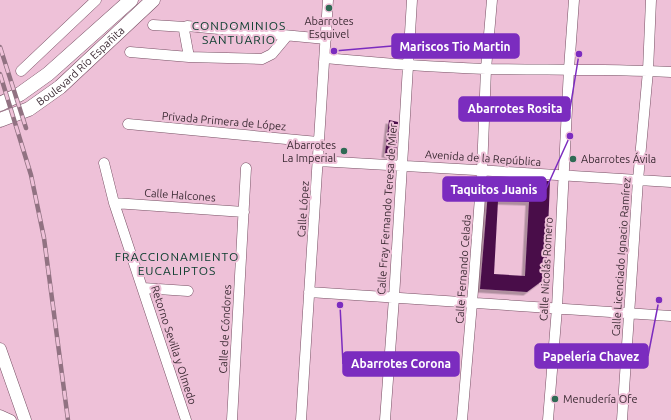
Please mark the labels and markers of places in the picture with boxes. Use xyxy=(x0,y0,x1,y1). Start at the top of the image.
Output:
marker: Abarrotes Esquivel xyxy=(324,3,334,13)
place label: Abarrotes Esquivel xyxy=(304,15,354,40)
callout: Mariscos Tio Martin xyxy=(392,34,519,58)
callout: Abarrotes Rosita xyxy=(459,97,570,121)
place label: Abarrotes La Imperial xyxy=(282,139,336,164)
marker: Abarrotes La Imperial xyxy=(339,146,349,156)
place label: Abarrotes Ávila xyxy=(581,152,656,165)
marker: Abarrotes Ávila xyxy=(568,154,578,164)
callout: Taquitos Juanis xyxy=(443,177,546,201)
callout: Papelería Chavez xyxy=(535,344,648,368)
callout: Abarrotes Corona xyxy=(343,352,459,376)
place label: Menudería Ofe xyxy=(563,393,638,405)
marker: Menudería Ofe xyxy=(550,394,560,404)

